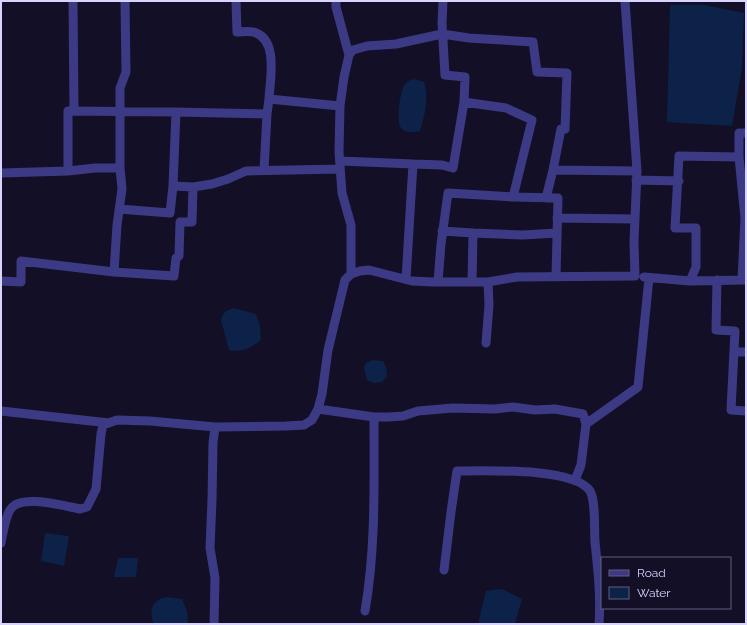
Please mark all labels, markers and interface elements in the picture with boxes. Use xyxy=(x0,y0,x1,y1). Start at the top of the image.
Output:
legend xyxy=(601,557,731,609)
text: Road xyxy=(637,566,666,580)
text: Water xyxy=(637,586,671,600)

